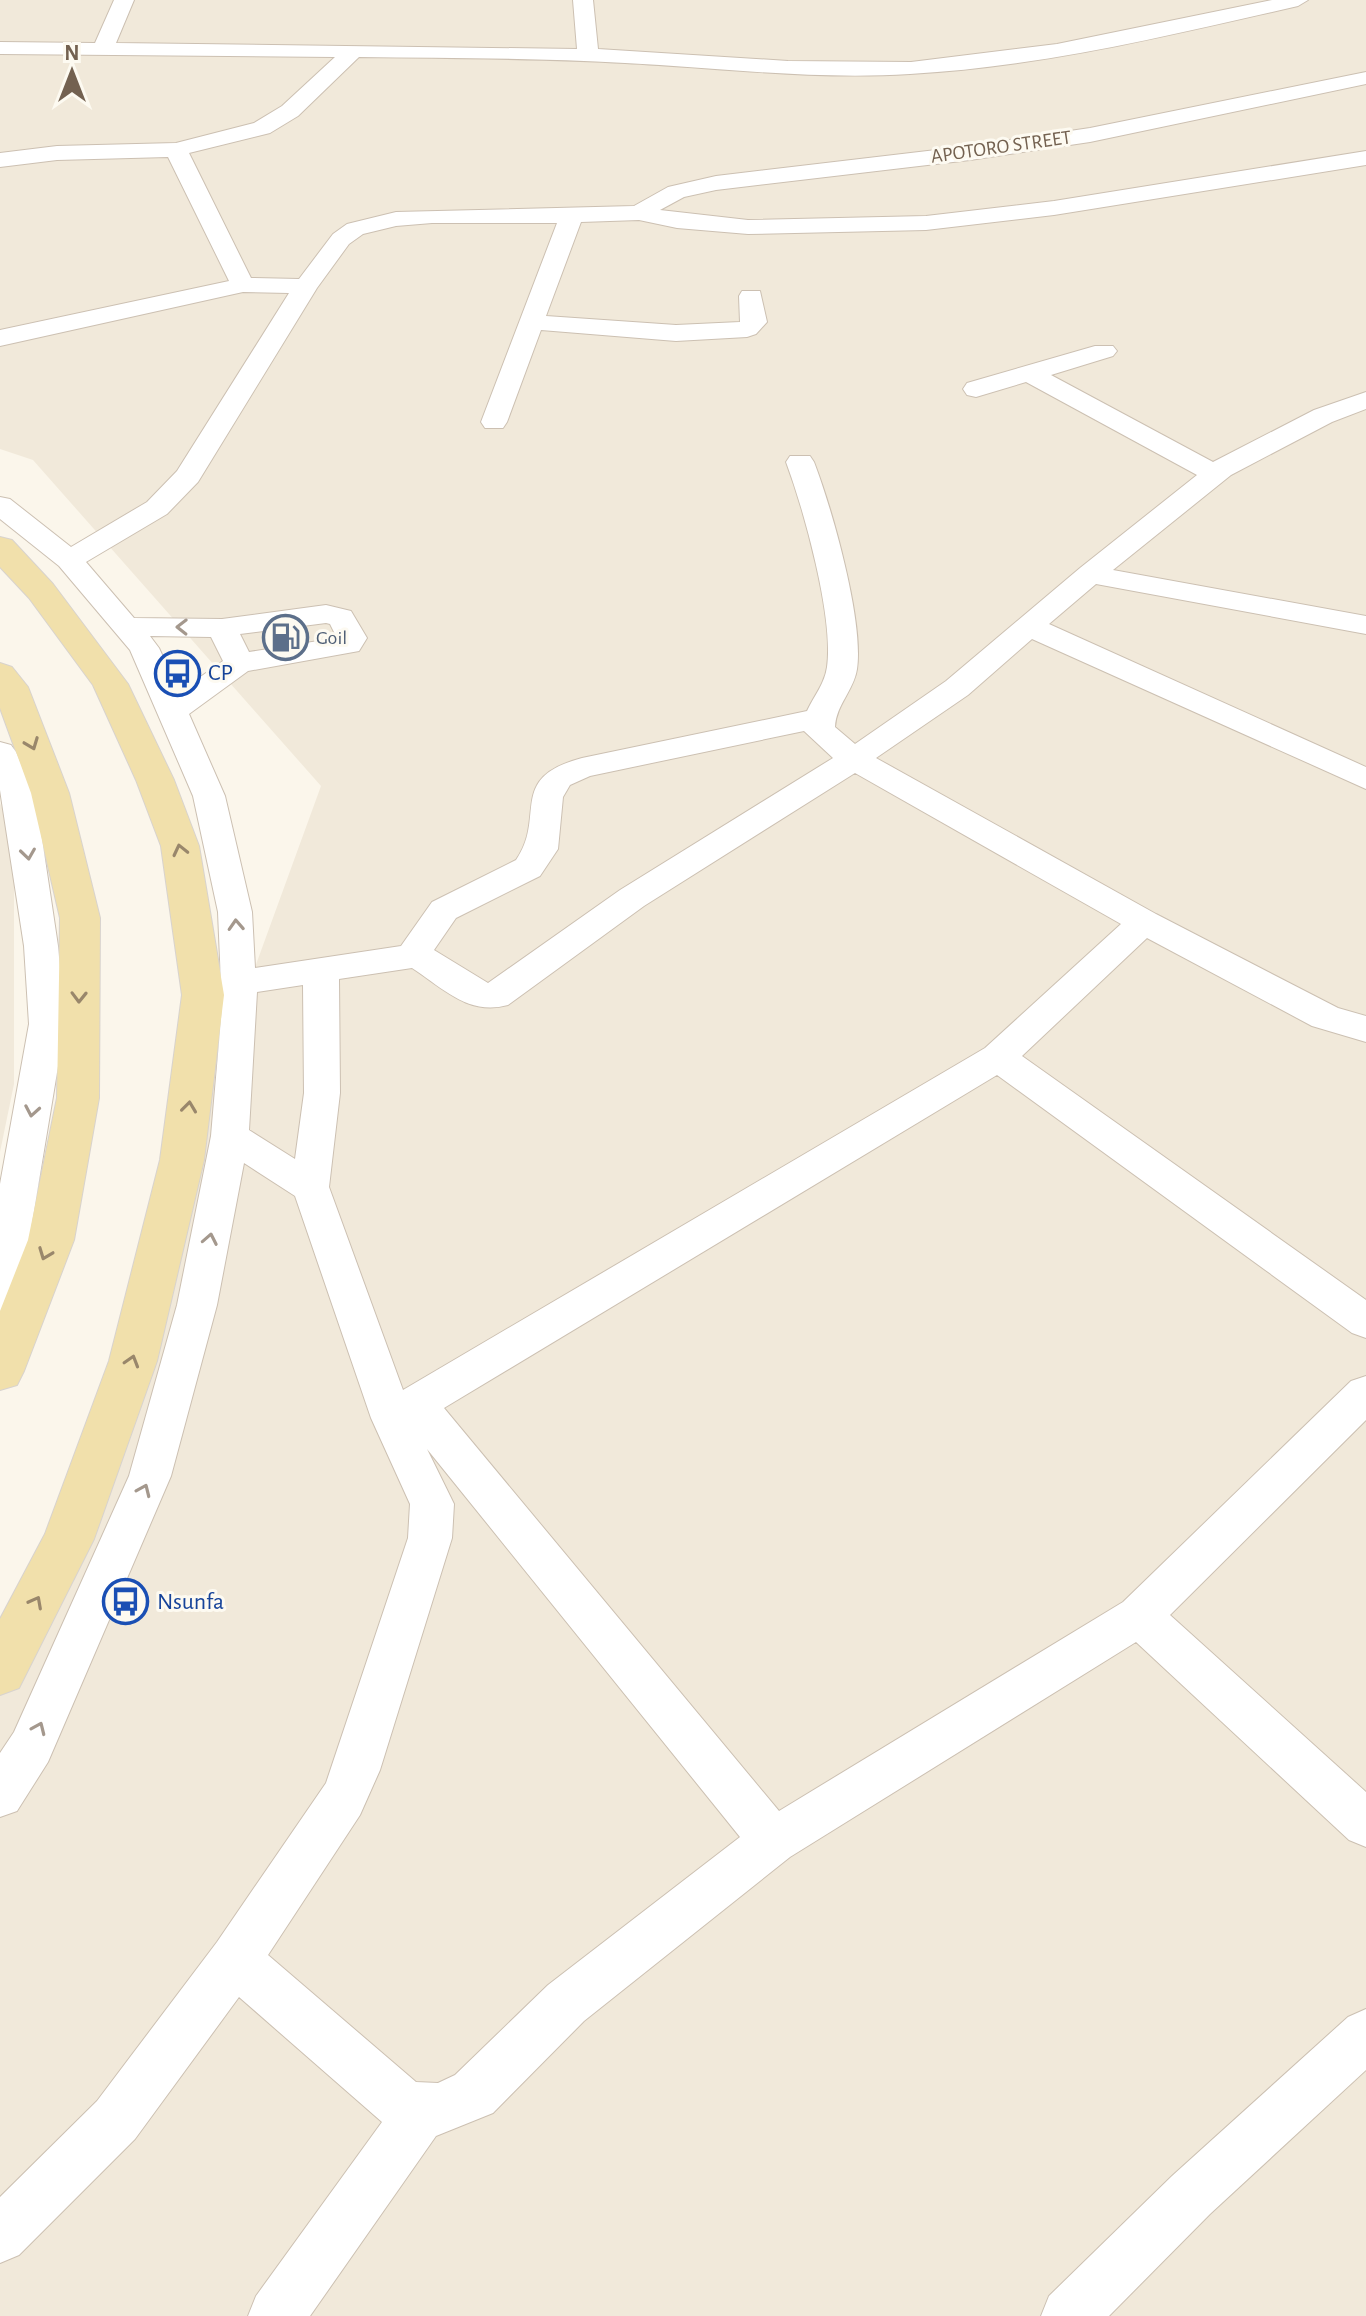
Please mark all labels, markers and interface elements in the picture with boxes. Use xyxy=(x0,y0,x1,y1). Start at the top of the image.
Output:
north arrow xyxy=(32,32,112,112)
text: N xyxy=(64,42,80,64)
street label: APOTORO STREET xyxy=(930,127,1073,167)
fuel station icon: Goil xyxy=(261,614,309,662)
one-way arrow xyxy=(175,619,188,636)
place label: Goil xyxy=(316,628,347,648)
bus stop icon: CP xyxy=(153,649,201,697)
place label: CP xyxy=(208,661,233,685)
one-way arrow xyxy=(22,736,39,750)
one-way arrow xyxy=(172,844,189,857)
one-way arrow xyxy=(19,847,36,860)
one-way arrow xyxy=(227,918,244,931)
one-way arrow xyxy=(70,991,88,1004)
one-way arrow xyxy=(180,1100,197,1113)
one-way arrow xyxy=(25,1104,42,1118)
one-way arrow xyxy=(201,1232,218,1246)
one-way arrow xyxy=(39,1246,55,1260)
one-way arrow xyxy=(123,1354,139,1368)
one-way arrow xyxy=(134,1484,150,1498)
bus stop icon: Nsunfa xyxy=(102,1578,150,1626)
place label: Nsunfa xyxy=(157,1590,224,1614)
one-way arrow xyxy=(27,1595,42,1610)
one-way arrow xyxy=(29,1722,45,1736)

